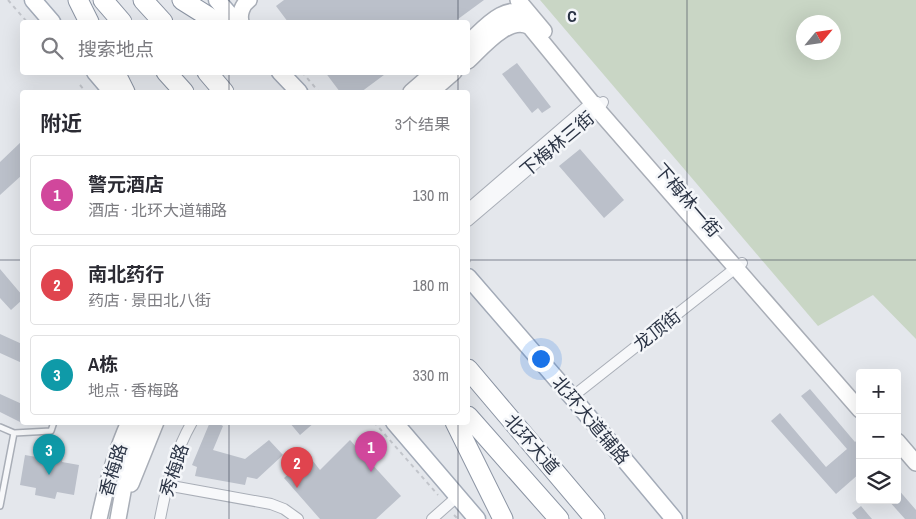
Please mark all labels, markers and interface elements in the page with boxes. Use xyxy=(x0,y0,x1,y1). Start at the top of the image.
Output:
text: C xyxy=(567,5,577,27)
north arrow xyxy=(796,15,841,60)
search box xyxy=(20,20,470,75)
icon: search xyxy=(38,34,66,62)
text: 搜索地点 xyxy=(78,36,154,62)
street label: 下梅林三街 xyxy=(514,105,600,183)
text: 附近 xyxy=(40,109,82,138)
text: 3个结果 xyxy=(395,113,450,135)
street label: 下梅林一街 xyxy=(649,158,727,242)
text: 警元酒店 xyxy=(88,171,164,197)
text: 1 xyxy=(53,184,61,206)
text: 130 m xyxy=(413,184,449,206)
text: 酒店 · 北环大道辅路 xyxy=(88,199,227,221)
text: 南北药行 xyxy=(88,261,164,287)
text: 2 xyxy=(53,274,61,296)
text: 180 m xyxy=(413,274,449,296)
text: 药店 · 景田北八街 xyxy=(88,289,211,311)
street label: 龙顶街 xyxy=(628,304,686,356)
your location xyxy=(528,346,554,372)
text: A栋 xyxy=(88,351,118,377)
text: 3 xyxy=(53,364,61,386)
text: 330 m xyxy=(413,364,449,386)
map controls xyxy=(856,369,901,504)
button: + xyxy=(856,369,901,414)
street label: 北环大道辅路 xyxy=(547,371,635,469)
text: 地点 · 香梅路 xyxy=(88,379,179,401)
street label: 北环大道 xyxy=(499,409,565,479)
button: − xyxy=(856,414,901,459)
pin: 1 xyxy=(355,431,387,472)
pin: 3 xyxy=(33,434,65,475)
street label: 秀梅路 xyxy=(154,440,194,500)
street label: 香梅路 xyxy=(93,441,133,499)
pin: 2 xyxy=(281,447,313,488)
button: layers xyxy=(856,459,901,504)

